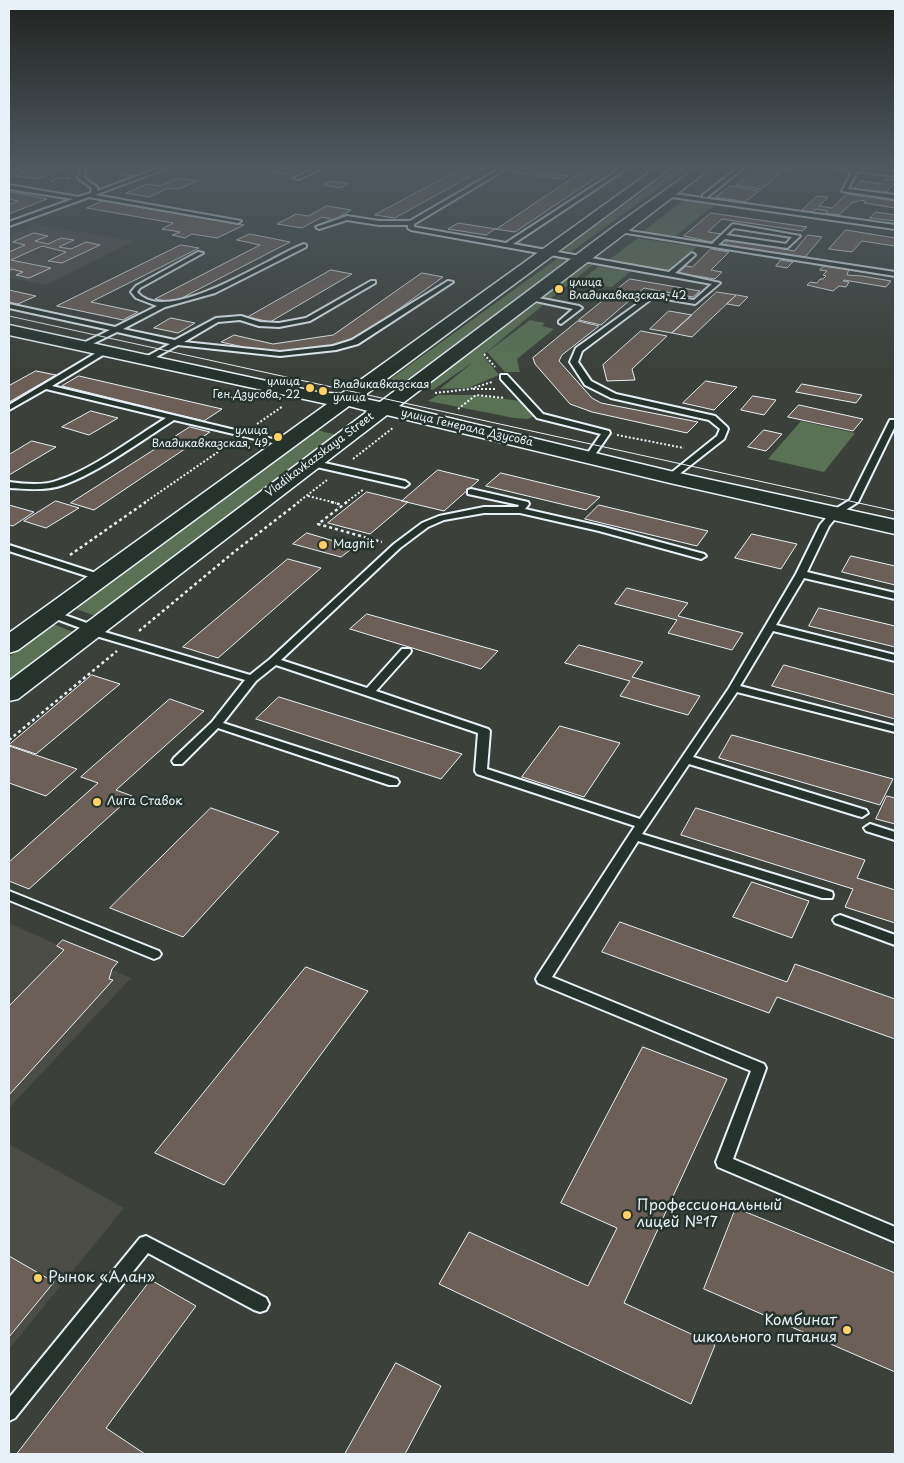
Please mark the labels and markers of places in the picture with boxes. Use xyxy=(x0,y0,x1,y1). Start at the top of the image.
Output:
place label: улица Владикавказская, 42 xyxy=(569,276,686,302)
marker: улица Владикавказская, 42 xyxy=(553,283,565,295)
place label: улица Ген.Дзусова, 22 xyxy=(212,375,300,401)
place label: Владикавказская улица xyxy=(333,378,429,404)
marker: улица Ген.Дзусова, 22 xyxy=(304,382,316,394)
marker: Владикавказская улица xyxy=(317,385,329,397)
place label: улица Владикавказская, 49 xyxy=(152,424,268,450)
marker: улица Владикавказская, 49 xyxy=(272,431,284,443)
place label: Magnit xyxy=(333,538,374,552)
marker: Magnit xyxy=(317,539,329,551)
place label: Лига Ставок xyxy=(107,795,182,809)
marker: Лига Ставок xyxy=(91,796,103,808)
place label: Профессиональный лицей №17 xyxy=(637,1197,782,1232)
marker: Профессиональный лицей №17 xyxy=(621,1209,633,1221)
place label: Рынок «Алан» xyxy=(48,1269,155,1287)
marker: Рынок «Алан» xyxy=(32,1272,44,1284)
place label: Комбинат школьного питания xyxy=(693,1312,837,1347)
marker: Комбинат школьного питания xyxy=(841,1324,853,1336)

